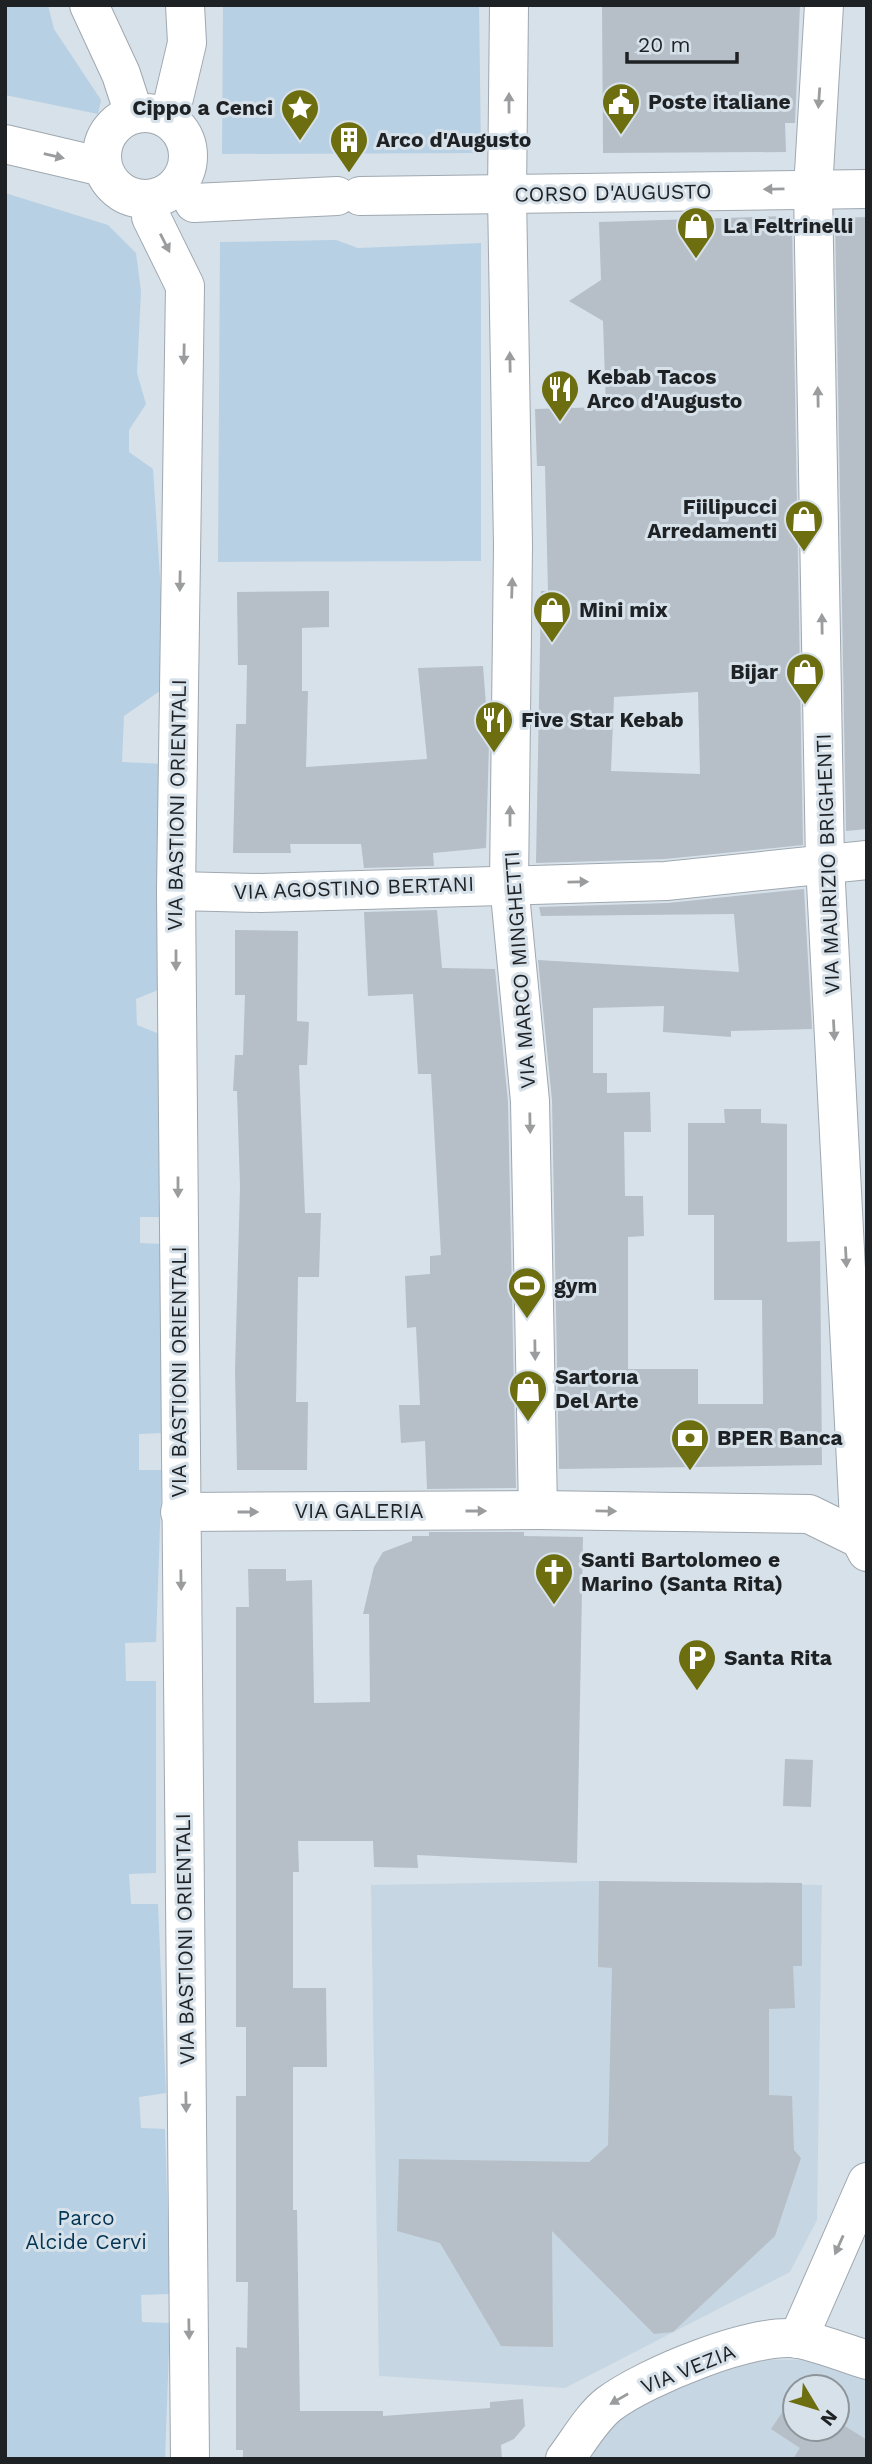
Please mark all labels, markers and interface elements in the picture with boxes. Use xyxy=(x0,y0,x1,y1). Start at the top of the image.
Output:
scale bar xyxy=(627,21,737,65)
text: 20 m xyxy=(638,32,690,57)
public building icon: Poste italiane xyxy=(600,81,642,136)
place icon: Cippo a Cenci xyxy=(279,87,321,142)
one-way arrow xyxy=(813,87,824,109)
place label: Poste italiane xyxy=(648,89,791,114)
one-way arrow xyxy=(504,91,515,113)
place label: Cippo a Cenci xyxy=(132,95,273,120)
building icon: Arco d'Augusto xyxy=(328,119,370,174)
place label: Arco d'Augusto xyxy=(376,127,531,152)
one-way arrow xyxy=(43,151,65,162)
street label: CORSO D'AUGUSTO xyxy=(514,178,712,207)
one-way arrow xyxy=(763,184,785,195)
shop icon: La Feltrinelli xyxy=(675,205,717,260)
place label: La Feltrinelli xyxy=(723,213,853,238)
one-way arrow xyxy=(159,233,170,253)
one-way arrow xyxy=(178,343,189,365)
one-way arrow xyxy=(505,351,516,373)
place label: Kebab Tacos Arco d'Augusto xyxy=(587,364,742,413)
restaurant icon: Kebab Tacos Arco d'Augusto xyxy=(539,368,581,423)
one-way arrow xyxy=(812,385,824,407)
place label: Fiilipucci Arredamenti xyxy=(647,494,777,543)
shop icon: Fiilipucci Arredamenti xyxy=(783,498,825,553)
one-way arrow xyxy=(174,571,186,593)
one-way arrow xyxy=(506,577,517,599)
shop icon: Mini mix xyxy=(531,589,573,644)
place label: Mini mix xyxy=(579,597,668,622)
one-way arrow xyxy=(816,613,828,635)
shop icon: Bijar xyxy=(784,651,826,706)
place label: Bijar xyxy=(730,659,778,684)
street label: VIA BASTIONI ORIENTALI xyxy=(162,679,191,931)
restaurant icon: Five Star Kebab xyxy=(473,699,515,754)
place label: Five Star Kebab xyxy=(521,707,684,732)
street label: VIA MAURIZIO BRIGHENTI xyxy=(810,733,845,995)
one-way arrow xyxy=(504,804,516,826)
street label: VIA MARCO MINGHETTI xyxy=(499,850,540,1090)
street label: VIA AGOSTINO BERTANI xyxy=(233,871,475,904)
one-way arrow xyxy=(567,877,589,888)
one-way arrow xyxy=(170,949,182,971)
one-way arrow xyxy=(829,1019,840,1041)
one-way arrow xyxy=(524,1112,536,1134)
one-way arrow xyxy=(172,1176,184,1198)
street label: VIA BASTIONI ORIENTALI xyxy=(166,1246,191,1498)
one-way arrow xyxy=(841,1246,852,1268)
sports icon: gym xyxy=(506,1265,548,1320)
place label: gym xyxy=(554,1273,597,1298)
one-way arrow xyxy=(529,1339,541,1361)
place label: Sartorıa Del Arte xyxy=(555,1364,639,1413)
shop icon: Sartorıa Del Arte xyxy=(507,1368,549,1423)
bank icon: BPER Banca xyxy=(669,1417,711,1472)
place label: BPER Banca xyxy=(717,1425,844,1450)
street label: VIA GALERIA xyxy=(294,1498,424,1523)
one-way arrow xyxy=(465,1505,487,1517)
one-way arrow xyxy=(596,1505,618,1517)
one-way arrow xyxy=(238,1506,260,1518)
place label: Santi Bartolomeo e Marino (Santa Rita) xyxy=(581,1547,783,1596)
church icon: Santi Bartolomeo e Marino (Santa Rita) xyxy=(533,1551,575,1606)
one-way arrow xyxy=(175,1569,187,1591)
parking icon: Santa Rita xyxy=(676,1637,718,1692)
place label: Santa Rita xyxy=(724,1645,833,1670)
street label: VIA BASTIONI ORIENTALI xyxy=(170,1813,199,2065)
one-way arrow xyxy=(180,2091,192,2113)
park label: Parco Alcide Cervi xyxy=(25,2205,147,2254)
one-way arrow xyxy=(833,2235,845,2255)
one-way arrow xyxy=(183,2318,195,2340)
street label: VIA VEZIA xyxy=(637,2338,739,2399)
north arrow xyxy=(781,2373,851,2443)
one-way arrow xyxy=(609,2392,628,2405)
text: N xyxy=(816,2406,842,2431)

